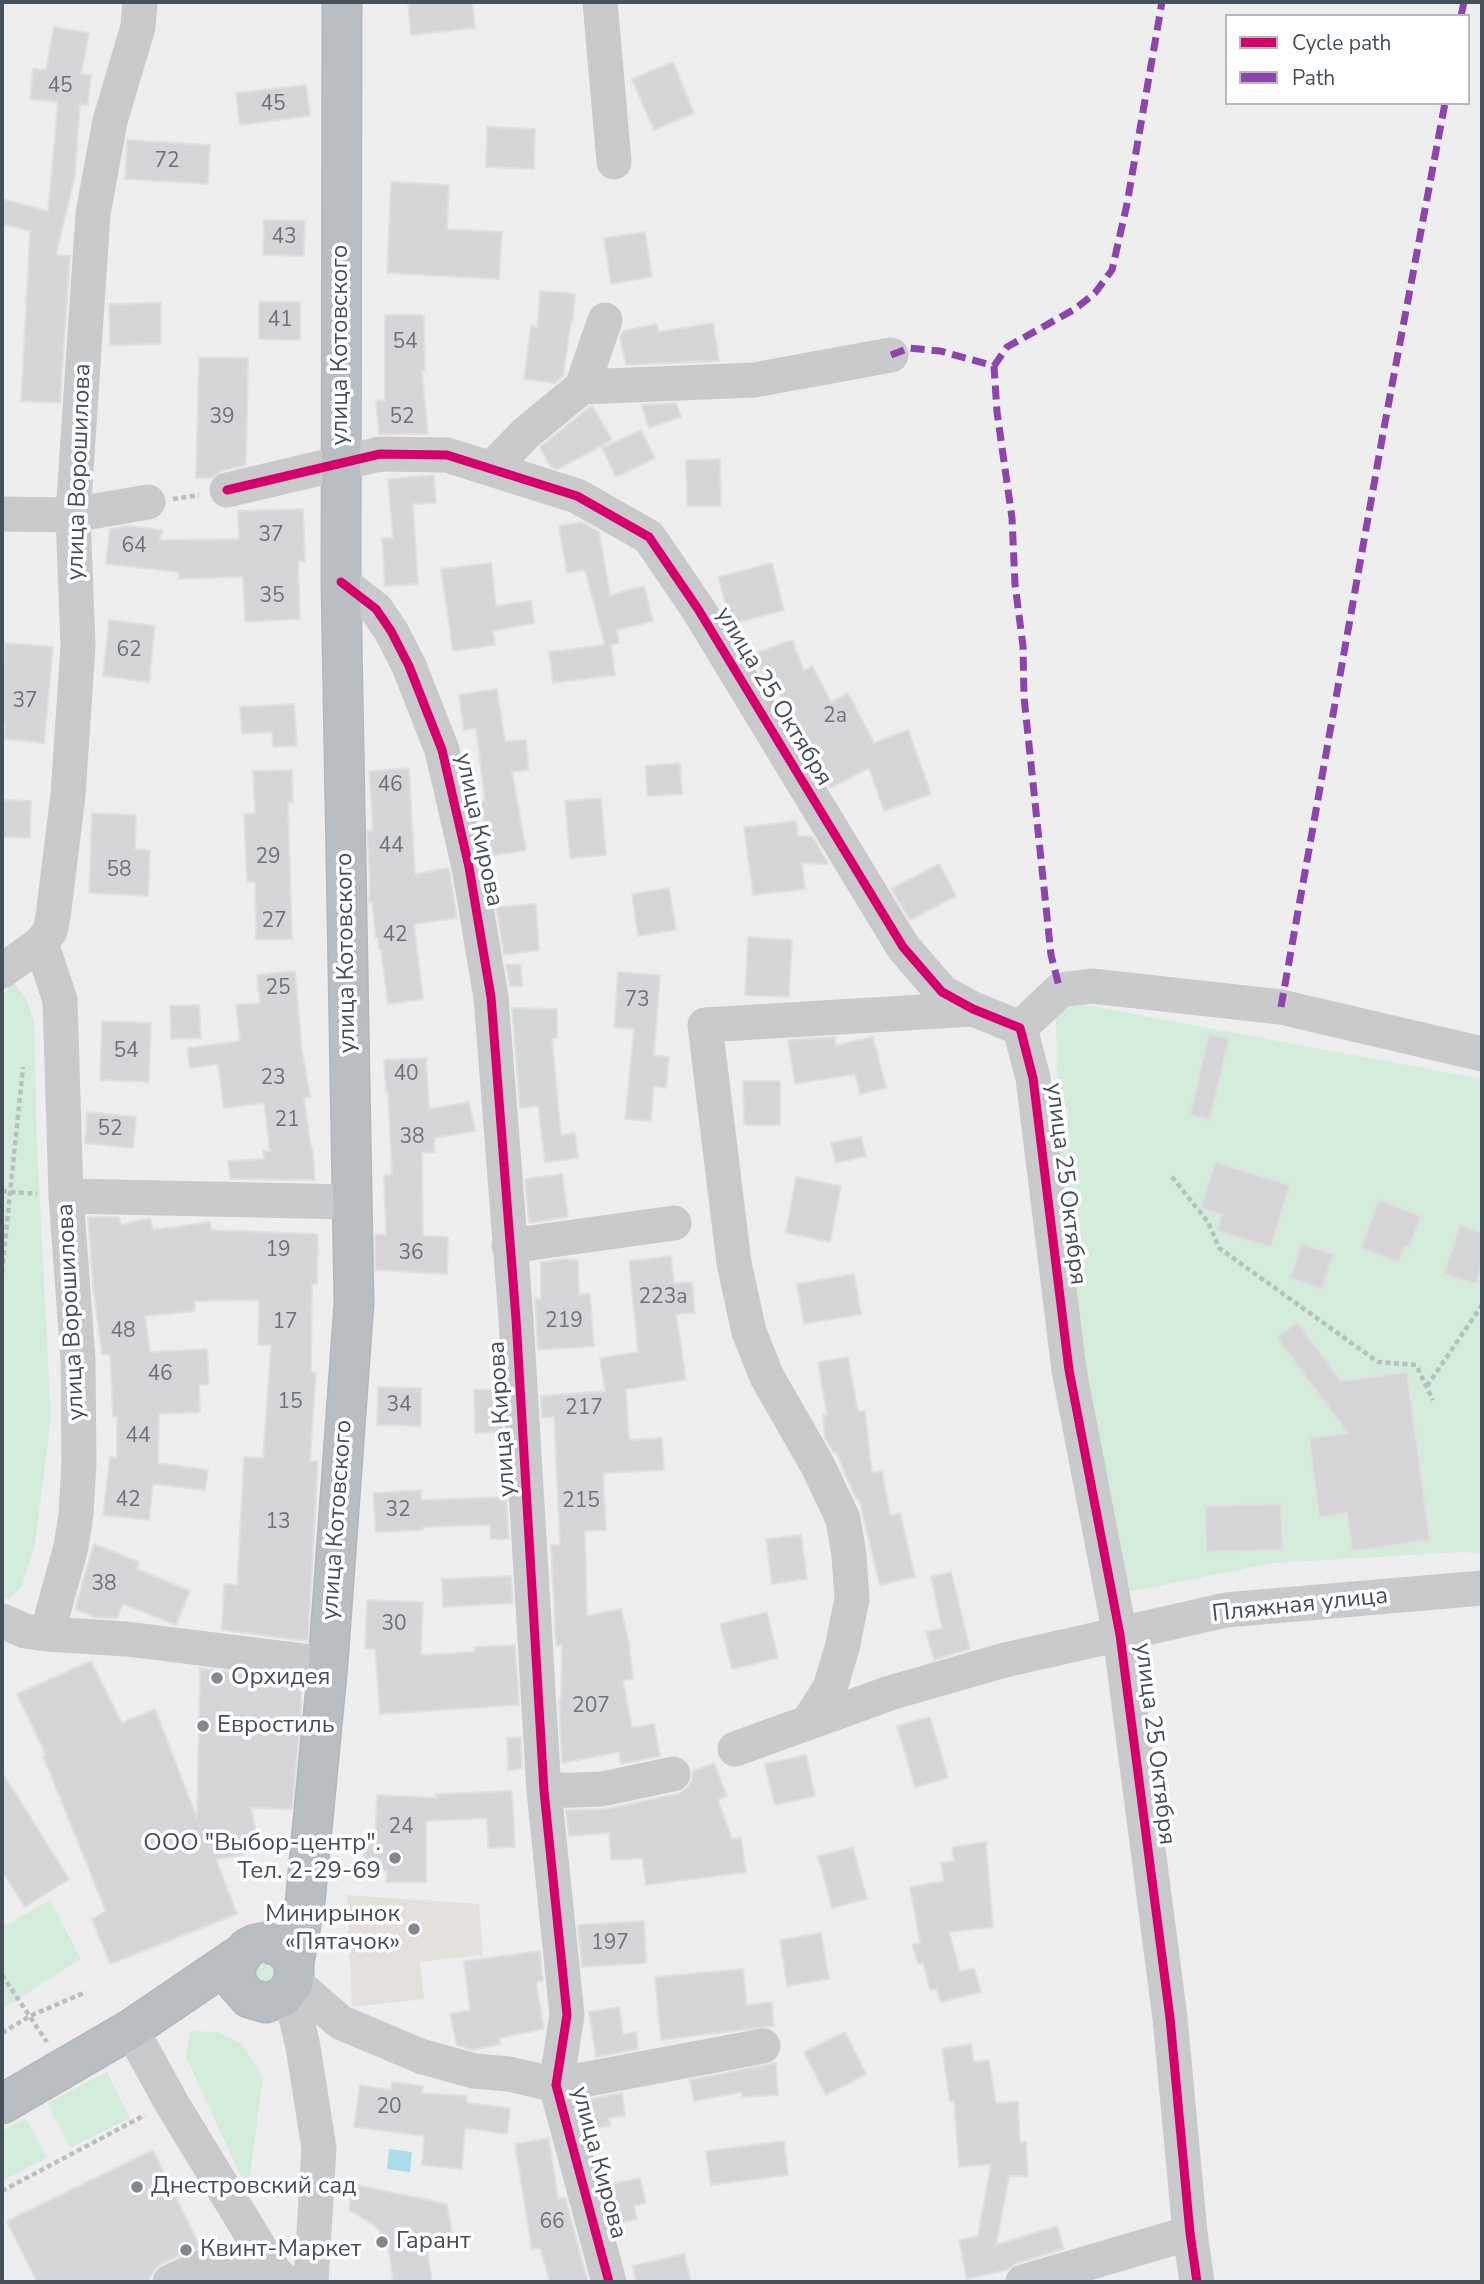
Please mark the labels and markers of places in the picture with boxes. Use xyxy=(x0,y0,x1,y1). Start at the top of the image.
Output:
place label: Орхидея xyxy=(231,1664,330,1692)
marker: Орхидея xyxy=(209,1670,225,1686)
place label: Евростиль xyxy=(217,1712,335,1740)
marker: Евростиль xyxy=(195,1718,211,1734)
place label: ООО "Выбор-центр". Тел. 2-29-69 xyxy=(143,1830,381,1886)
marker: ООО "Выбор-центр". Тел. 2-29-69 xyxy=(387,1850,403,1866)
place label: Минирынок «Пятачок» xyxy=(265,1901,400,1957)
marker: Минирынок «Пятачок» xyxy=(406,1921,422,1937)
place label: Днестровский сад xyxy=(151,2173,356,2201)
marker: Днестровский сад xyxy=(129,2179,145,2195)
place label: Гарант xyxy=(396,2228,471,2256)
marker: Гарант xyxy=(374,2234,390,2250)
place label: Квинт-Маркет xyxy=(200,2236,361,2264)
marker: Квинт-Маркет xyxy=(178,2242,194,2258)

